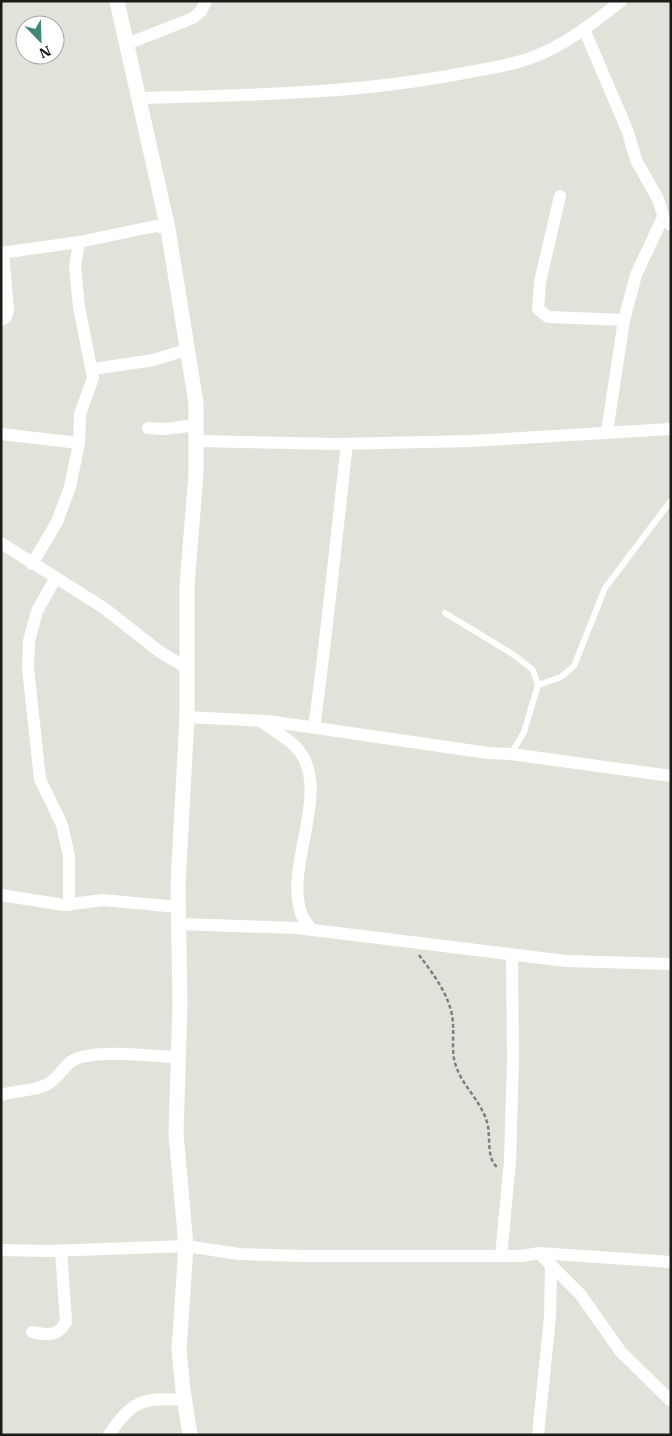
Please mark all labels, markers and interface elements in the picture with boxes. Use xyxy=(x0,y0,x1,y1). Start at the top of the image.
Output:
north arrow xyxy=(15,15,65,65)
text: N xyxy=(36,42,54,62)

